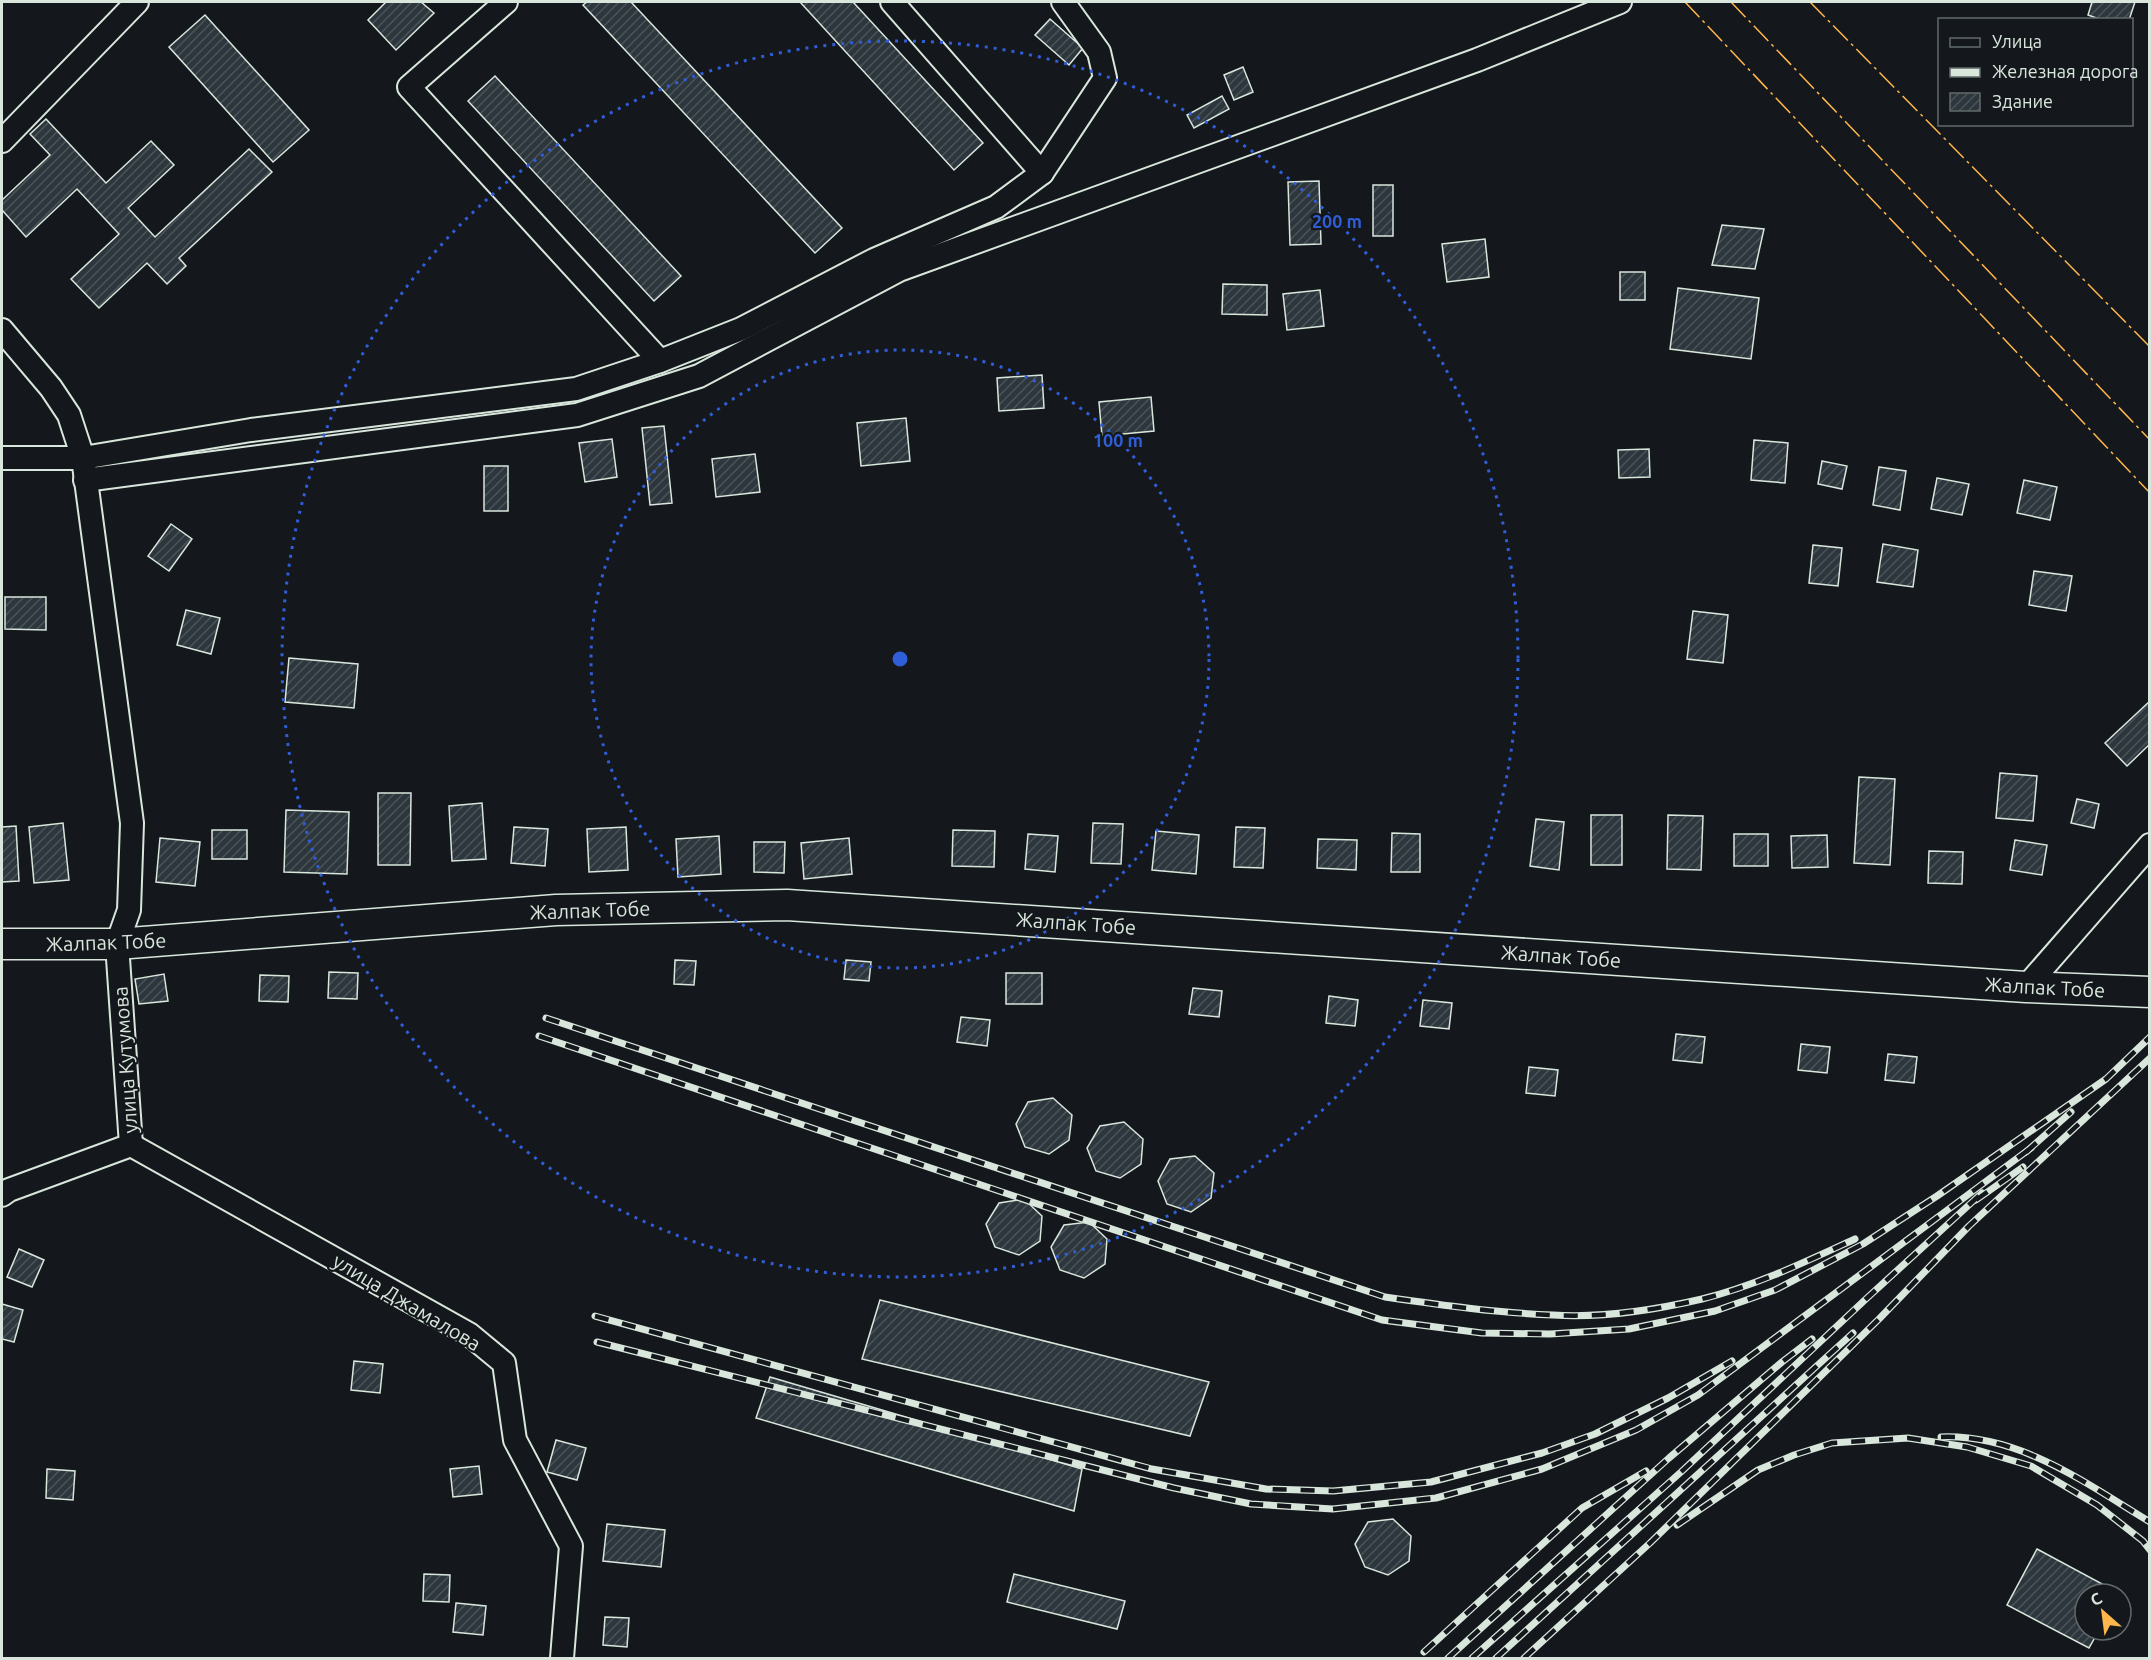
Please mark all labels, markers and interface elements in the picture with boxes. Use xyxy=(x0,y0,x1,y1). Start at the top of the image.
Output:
legend xyxy=(1938,18,2133,126)
text: Улица xyxy=(1992,31,2042,51)
text: Железная дорога xyxy=(1992,61,2139,81)
text: Здание xyxy=(1992,91,2053,111)
text: 200 m xyxy=(1312,211,1362,231)
text: 100 m xyxy=(1093,430,1143,450)
centre of rings xyxy=(890,649,910,669)
street label: Жалпак Тобе xyxy=(529,896,651,924)
street label: Жалпак Тобе xyxy=(1015,907,1137,939)
street label: Жалпак Тобе xyxy=(45,928,167,956)
street label: Жалпак Тобе xyxy=(1500,940,1622,972)
street label: Жалпак Тобе xyxy=(1984,972,2106,1002)
street label: улица Кутумова xyxy=(108,986,142,1134)
street label: улица Джамалова xyxy=(329,1249,485,1355)
north arrow xyxy=(2073,1582,2133,1642)
text: С xyxy=(2087,1588,2105,1609)

